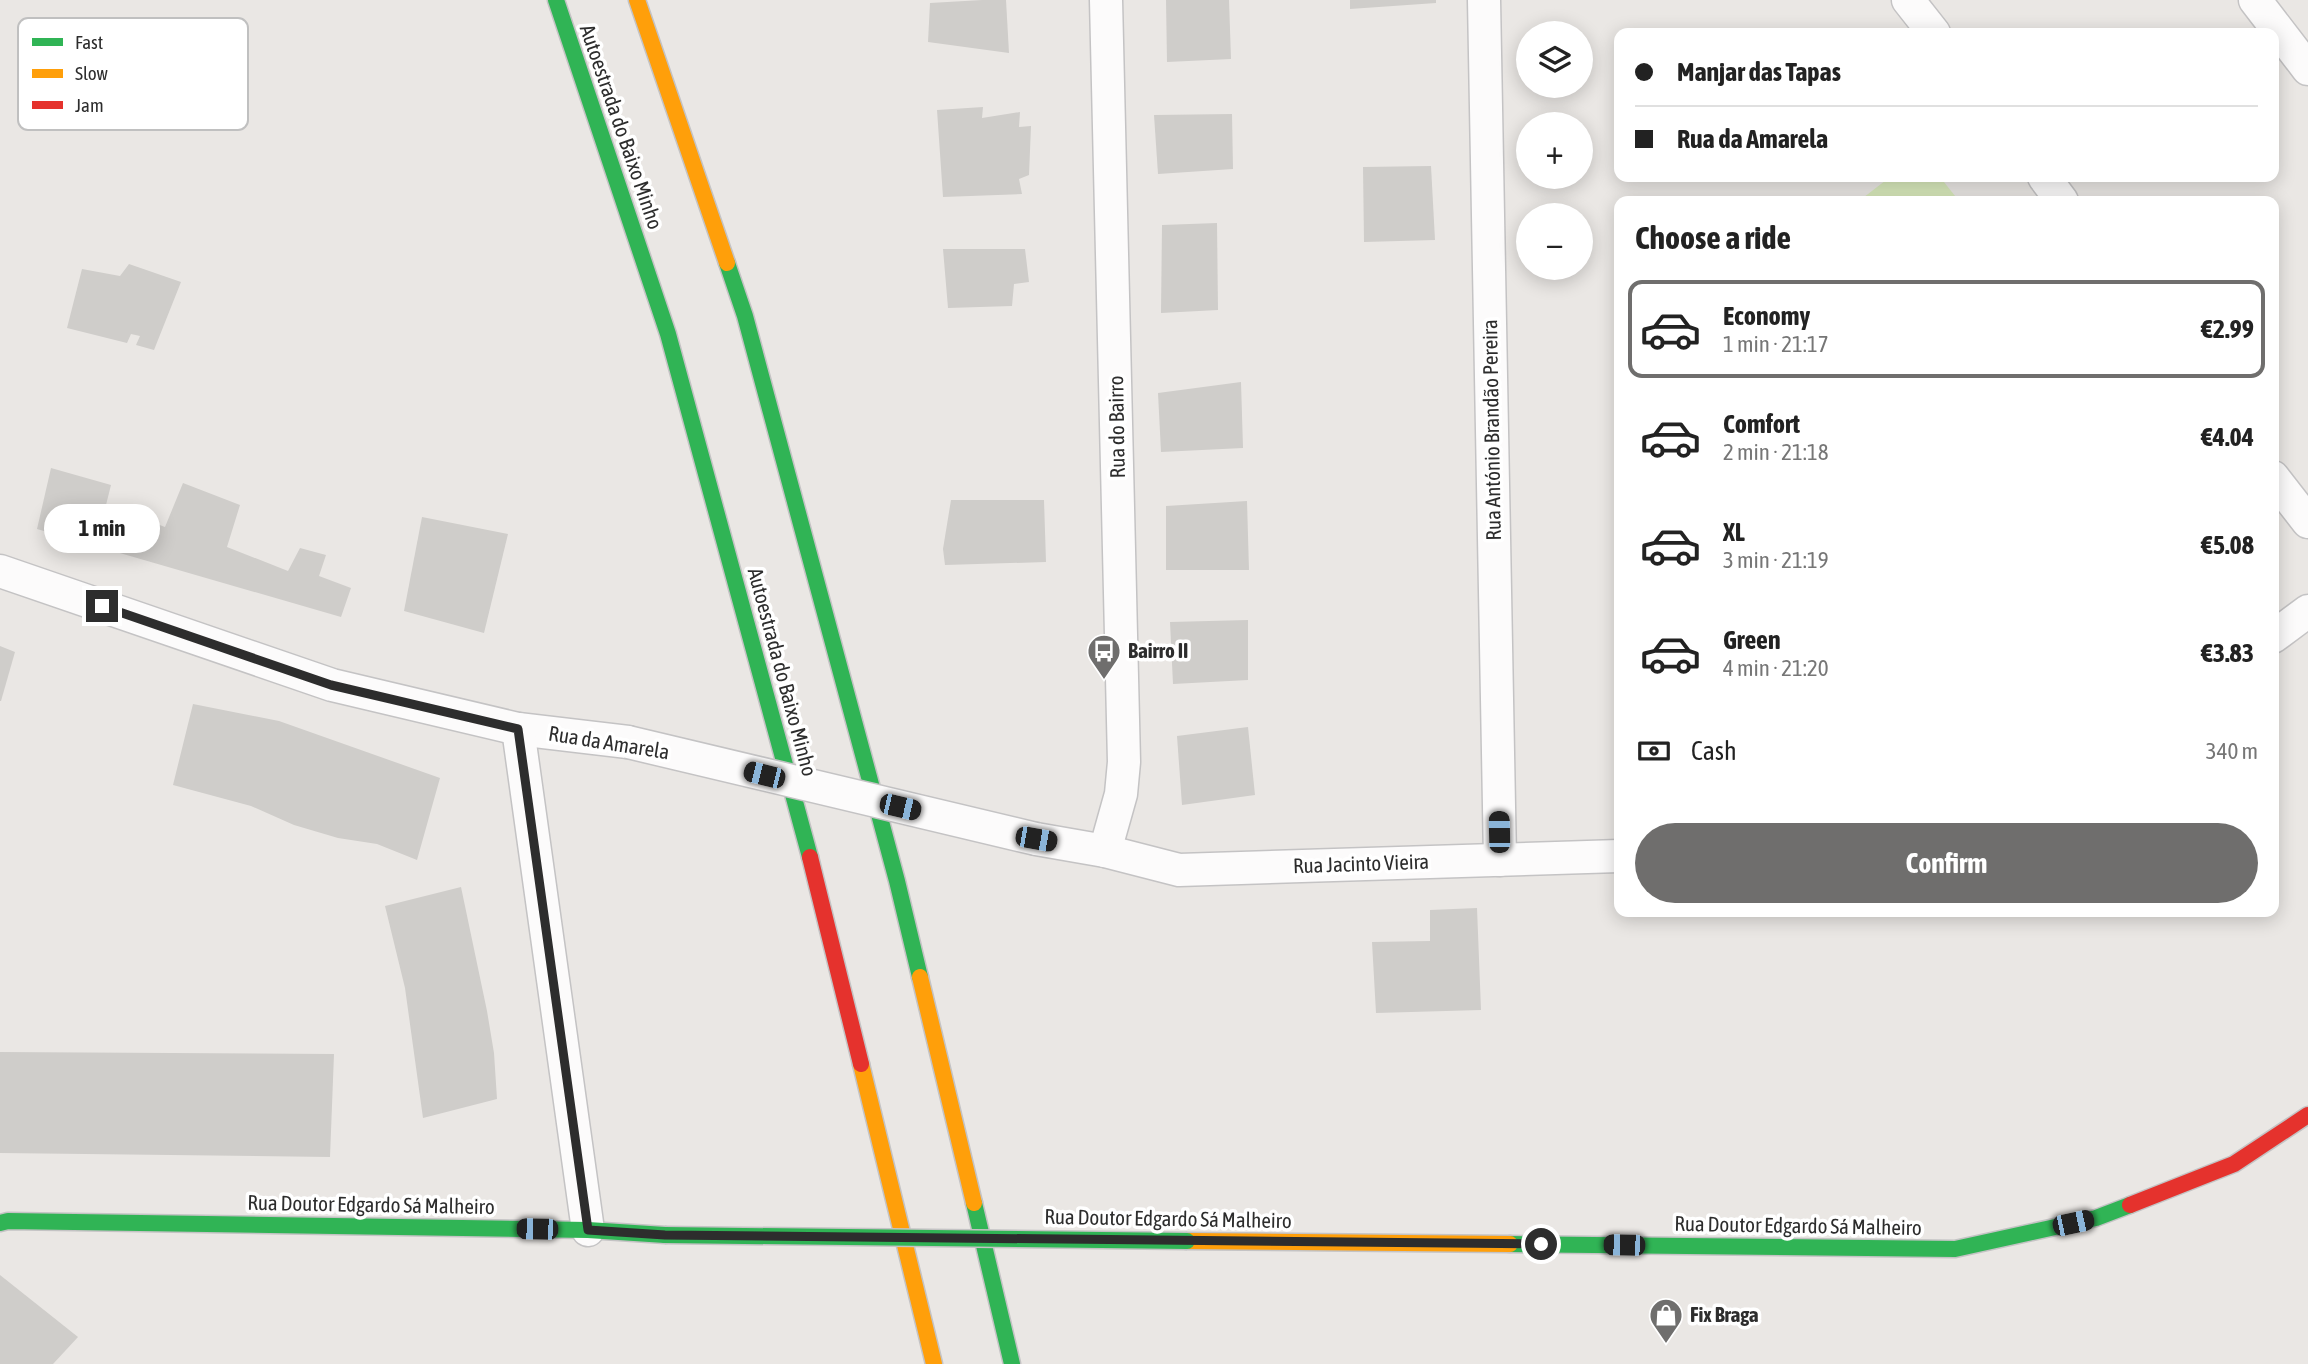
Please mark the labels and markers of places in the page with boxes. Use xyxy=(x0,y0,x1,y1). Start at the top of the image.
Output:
bus stop icon: Bairro II xyxy=(1085,632,1123,681)
place label: Bairro II xyxy=(1128,638,1188,662)
shop icon: Fix Braga xyxy=(1647,1296,1685,1345)
place label: Fix Braga xyxy=(1690,1302,1759,1326)

